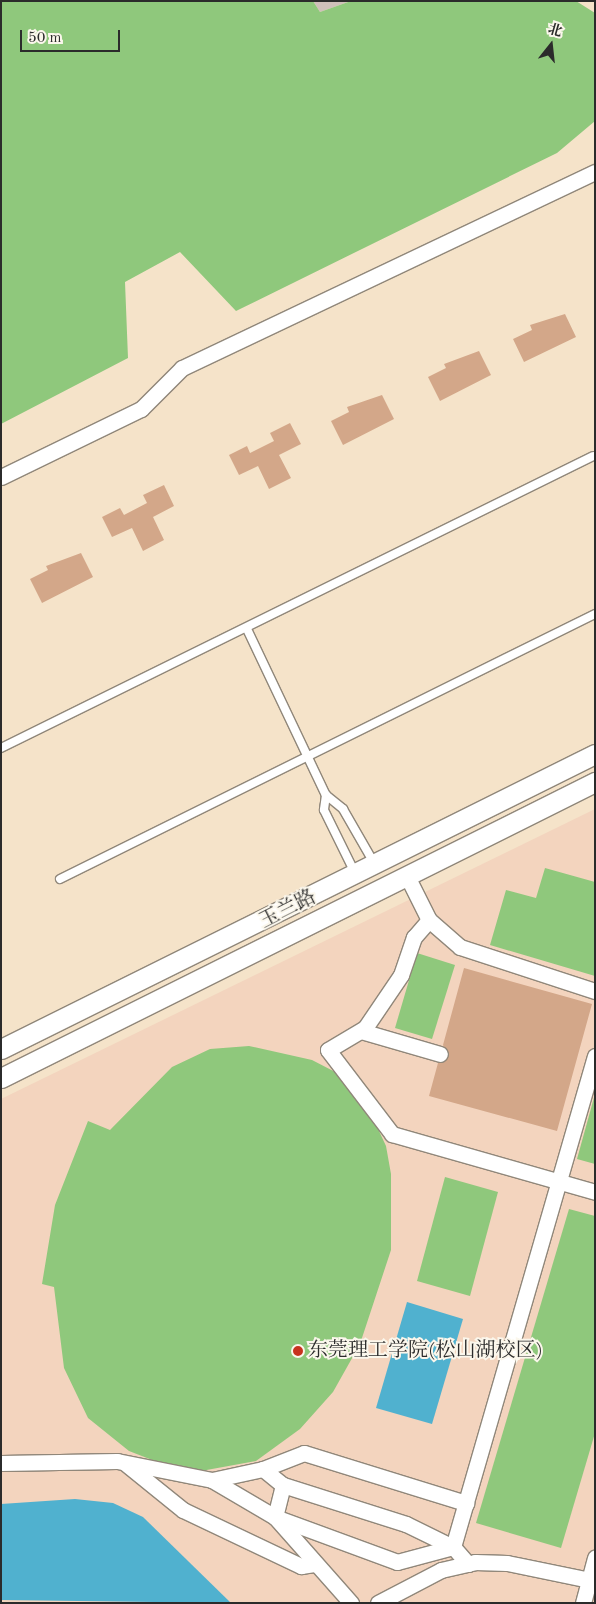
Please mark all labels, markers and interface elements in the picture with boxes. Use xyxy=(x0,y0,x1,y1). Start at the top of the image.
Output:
scale bar xyxy=(22,20,122,52)
north arrow xyxy=(526,20,576,70)
text: 北 xyxy=(546,22,564,39)
text: 50 m xyxy=(28,31,62,46)
street label: 玉兰路 xyxy=(256,886,320,934)
place label: 东莞理工学院(松山湖校区) xyxy=(308,1339,543,1363)
marker: 东莞理工学院(松山湖校区) xyxy=(292,1345,304,1357)

